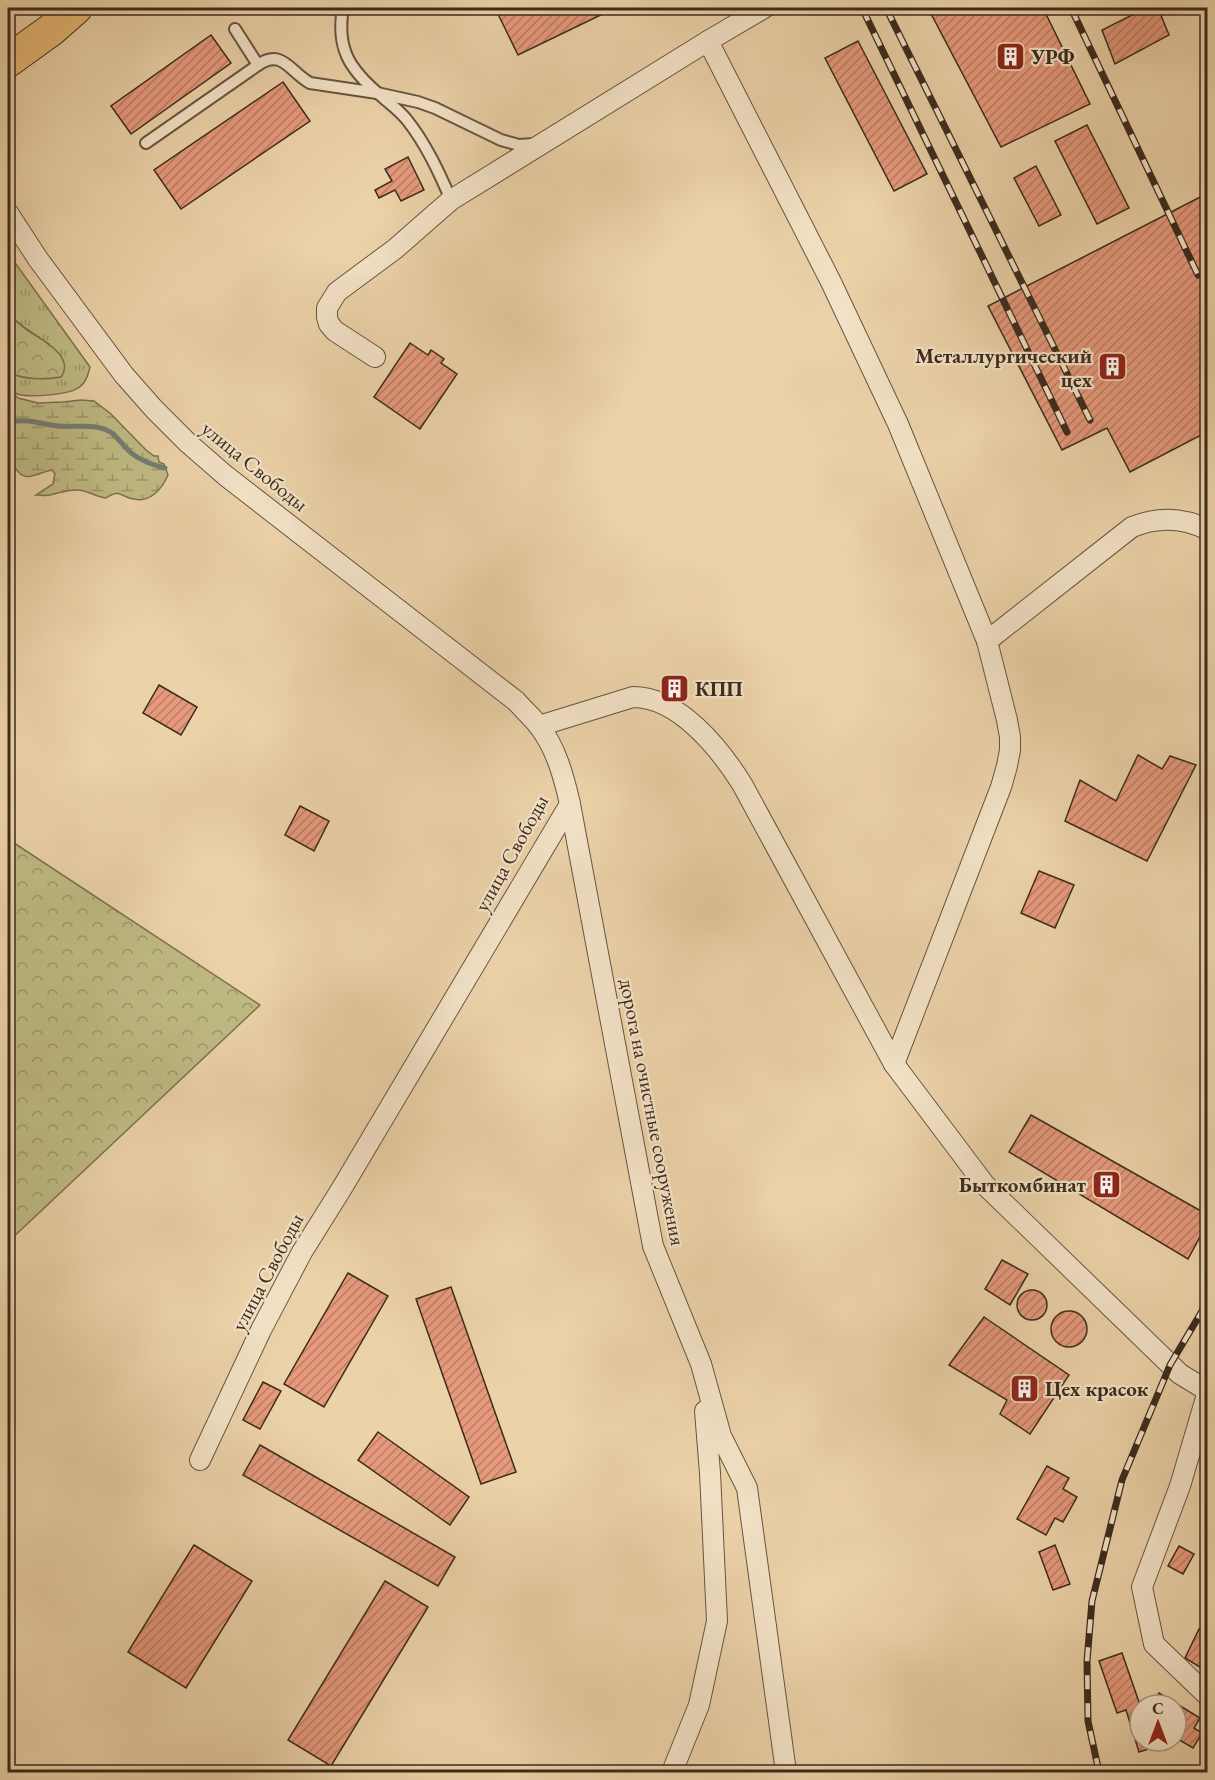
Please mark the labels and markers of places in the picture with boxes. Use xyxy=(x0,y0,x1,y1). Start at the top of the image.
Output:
building icon: УРФ xyxy=(994,40,1026,72)
place label: УРФ xyxy=(1030,43,1075,70)
place label: Металлургический цех xyxy=(915,342,1092,393)
building icon: Металлургический цех xyxy=(1097,351,1129,383)
building icon: КПП xyxy=(658,672,690,704)
place label: КПП xyxy=(695,675,743,702)
building icon: Быткомбинат xyxy=(1091,1168,1123,1200)
place label: Быткомбинат xyxy=(959,1171,1087,1198)
building icon: Цех красок xyxy=(1008,1372,1040,1404)
place label: Цех красок xyxy=(1045,1375,1149,1402)

